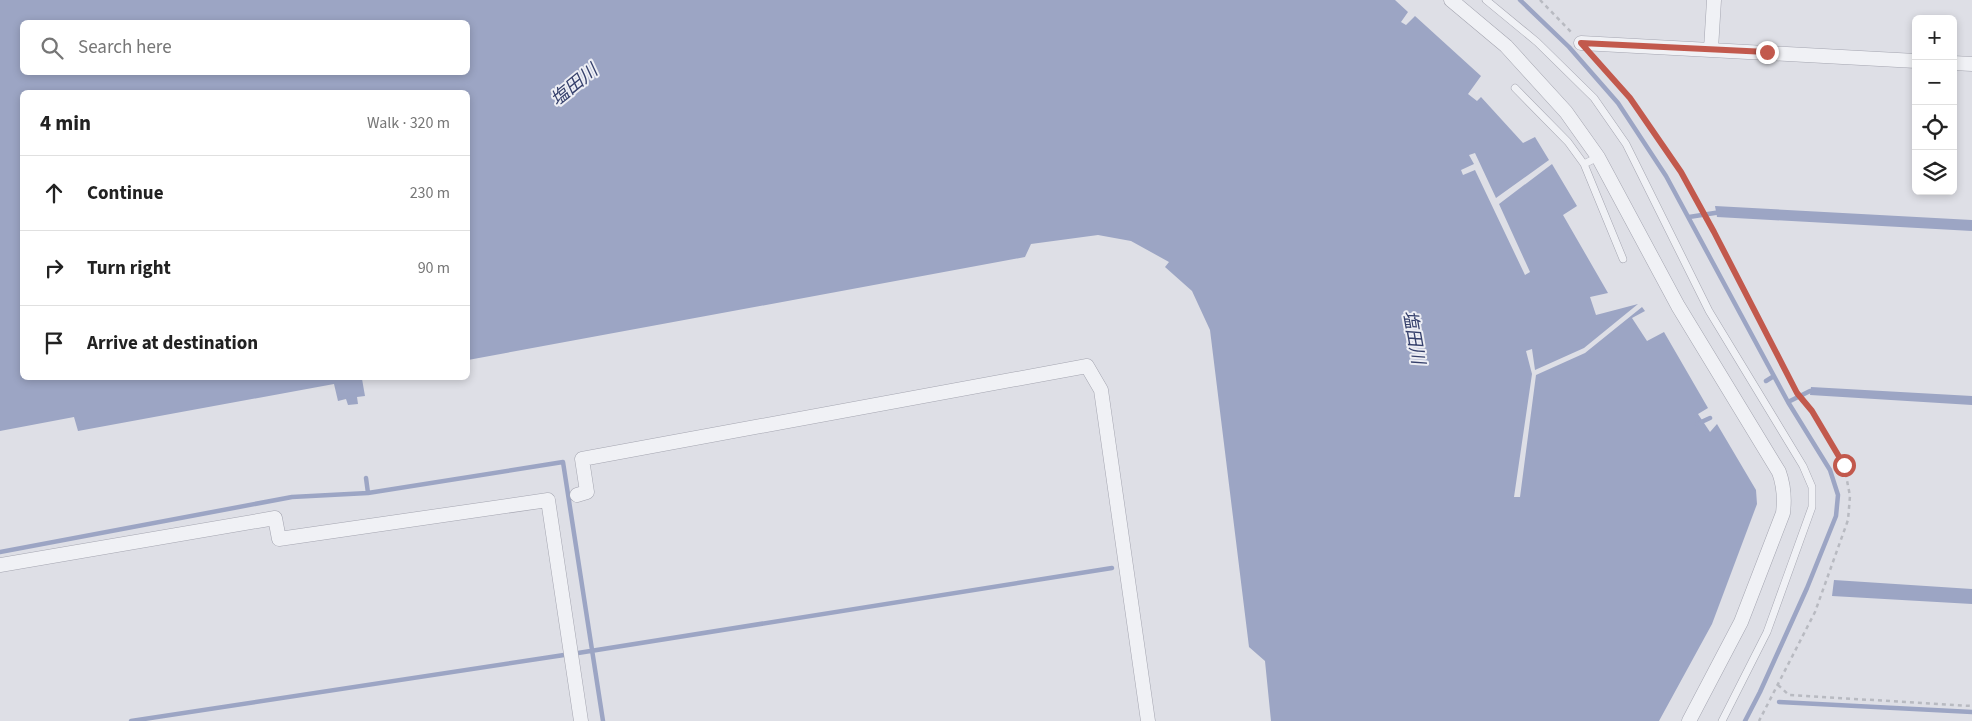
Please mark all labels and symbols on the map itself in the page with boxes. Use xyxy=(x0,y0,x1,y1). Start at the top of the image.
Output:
route end xyxy=(1756,41,1779,64)
water label: 塩田川 xyxy=(545,57,605,112)
water label: 塩田川 xyxy=(1397,308,1431,368)
route start xyxy=(1833,454,1856,477)

